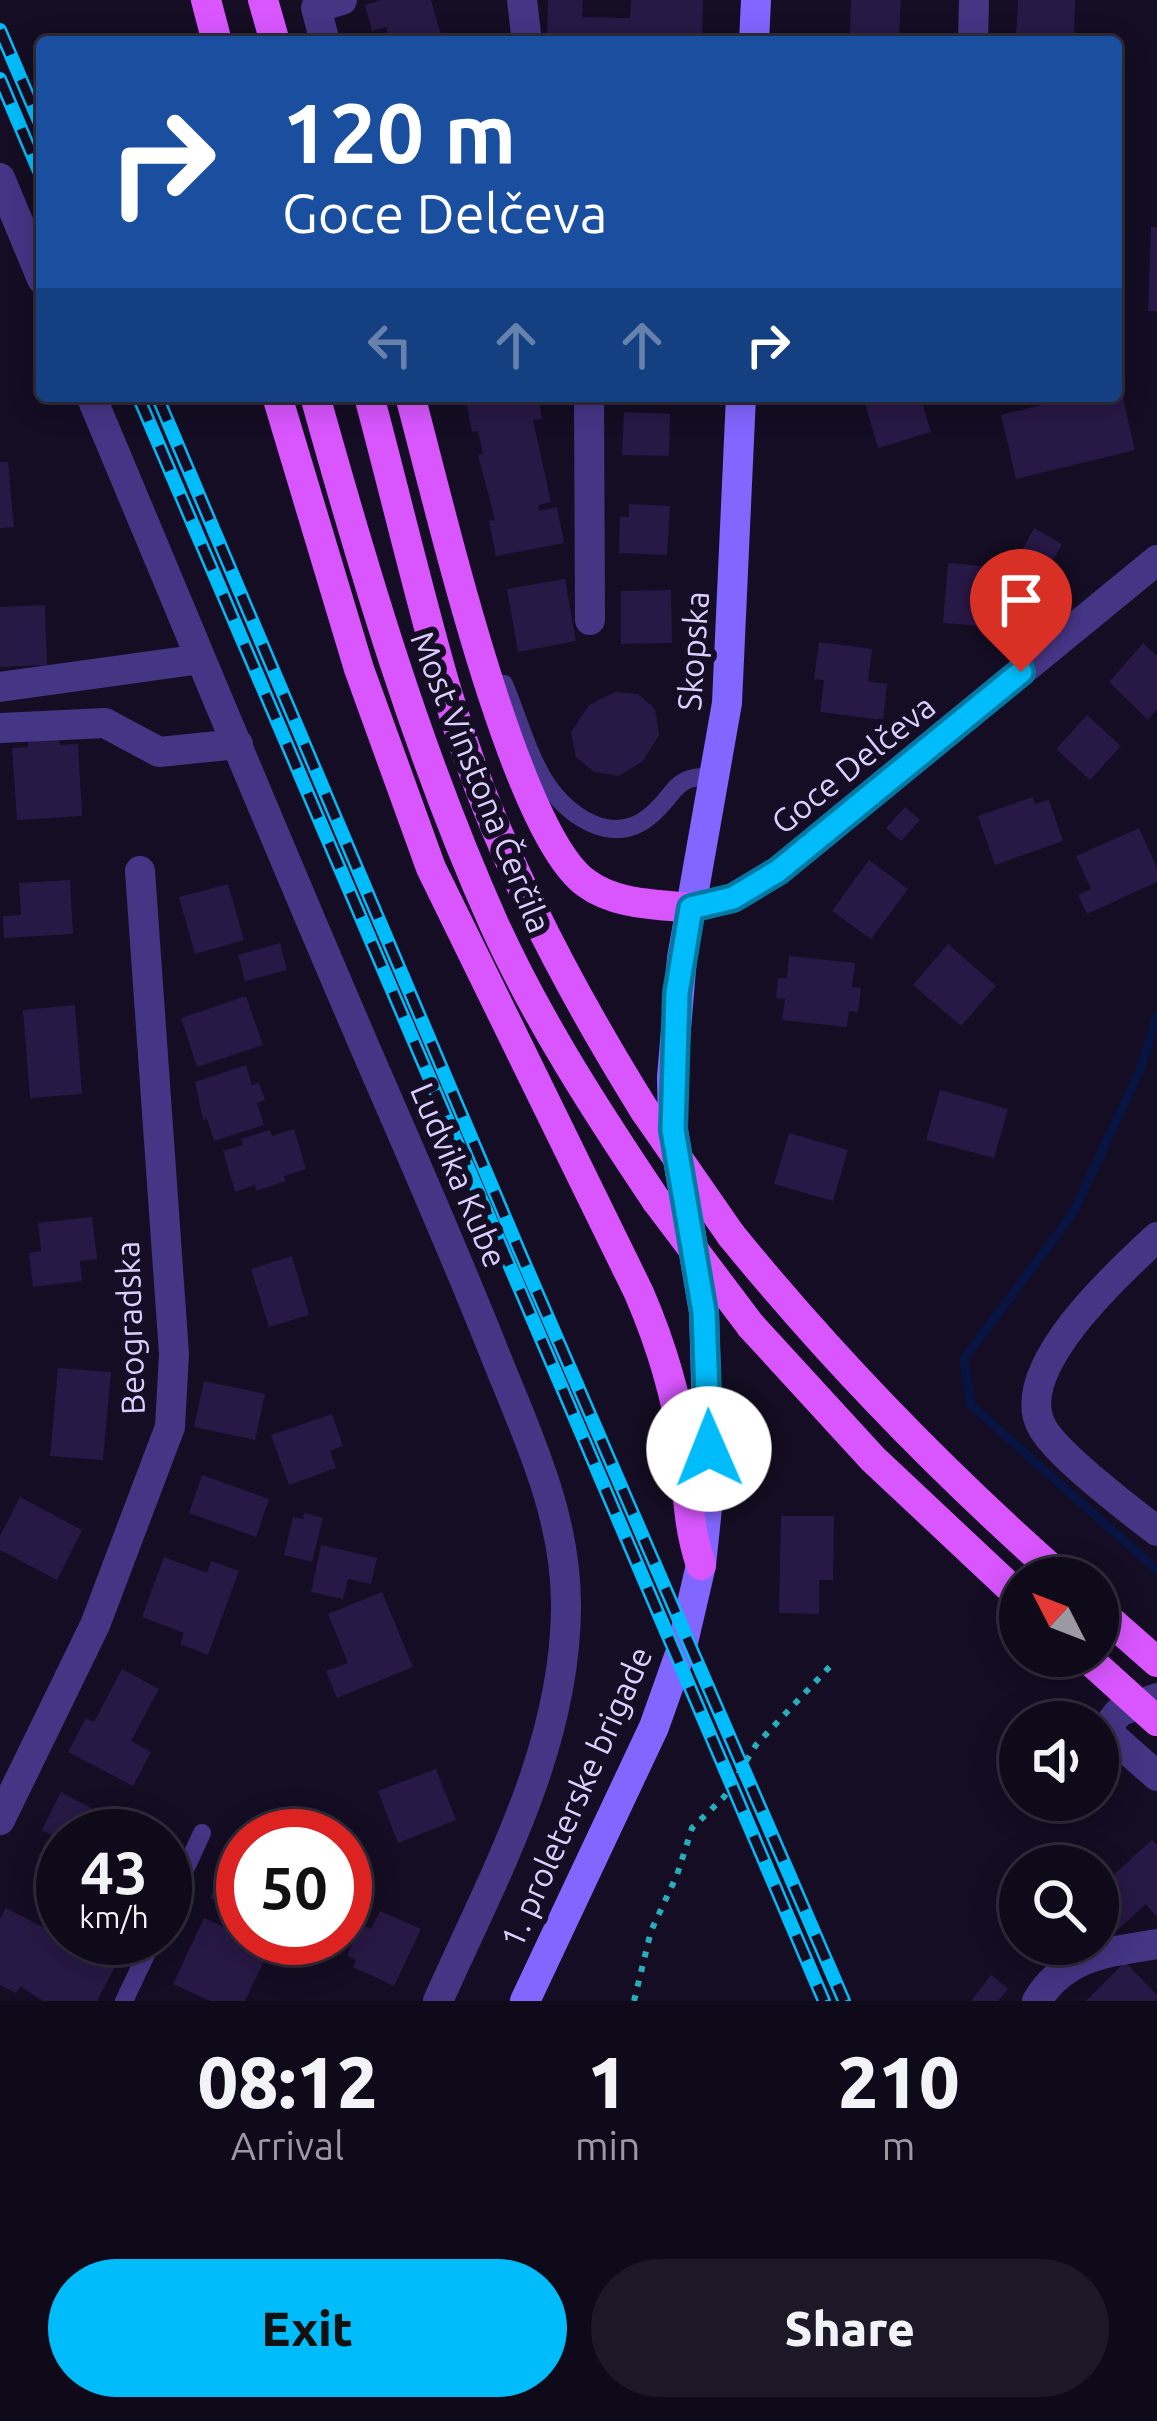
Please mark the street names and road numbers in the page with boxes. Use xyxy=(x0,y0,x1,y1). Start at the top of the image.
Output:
street label: Skopska xyxy=(670,590,715,712)
street label: Most Vinstona Čerčila xyxy=(404,625,560,938)
street label: Goce Delčeva xyxy=(764,687,942,841)
street label: Ludvika Kube xyxy=(404,1077,515,1273)
street label: Beogradska xyxy=(108,1240,151,1416)
street label: 1. proleterske brigade xyxy=(492,1641,659,1953)

